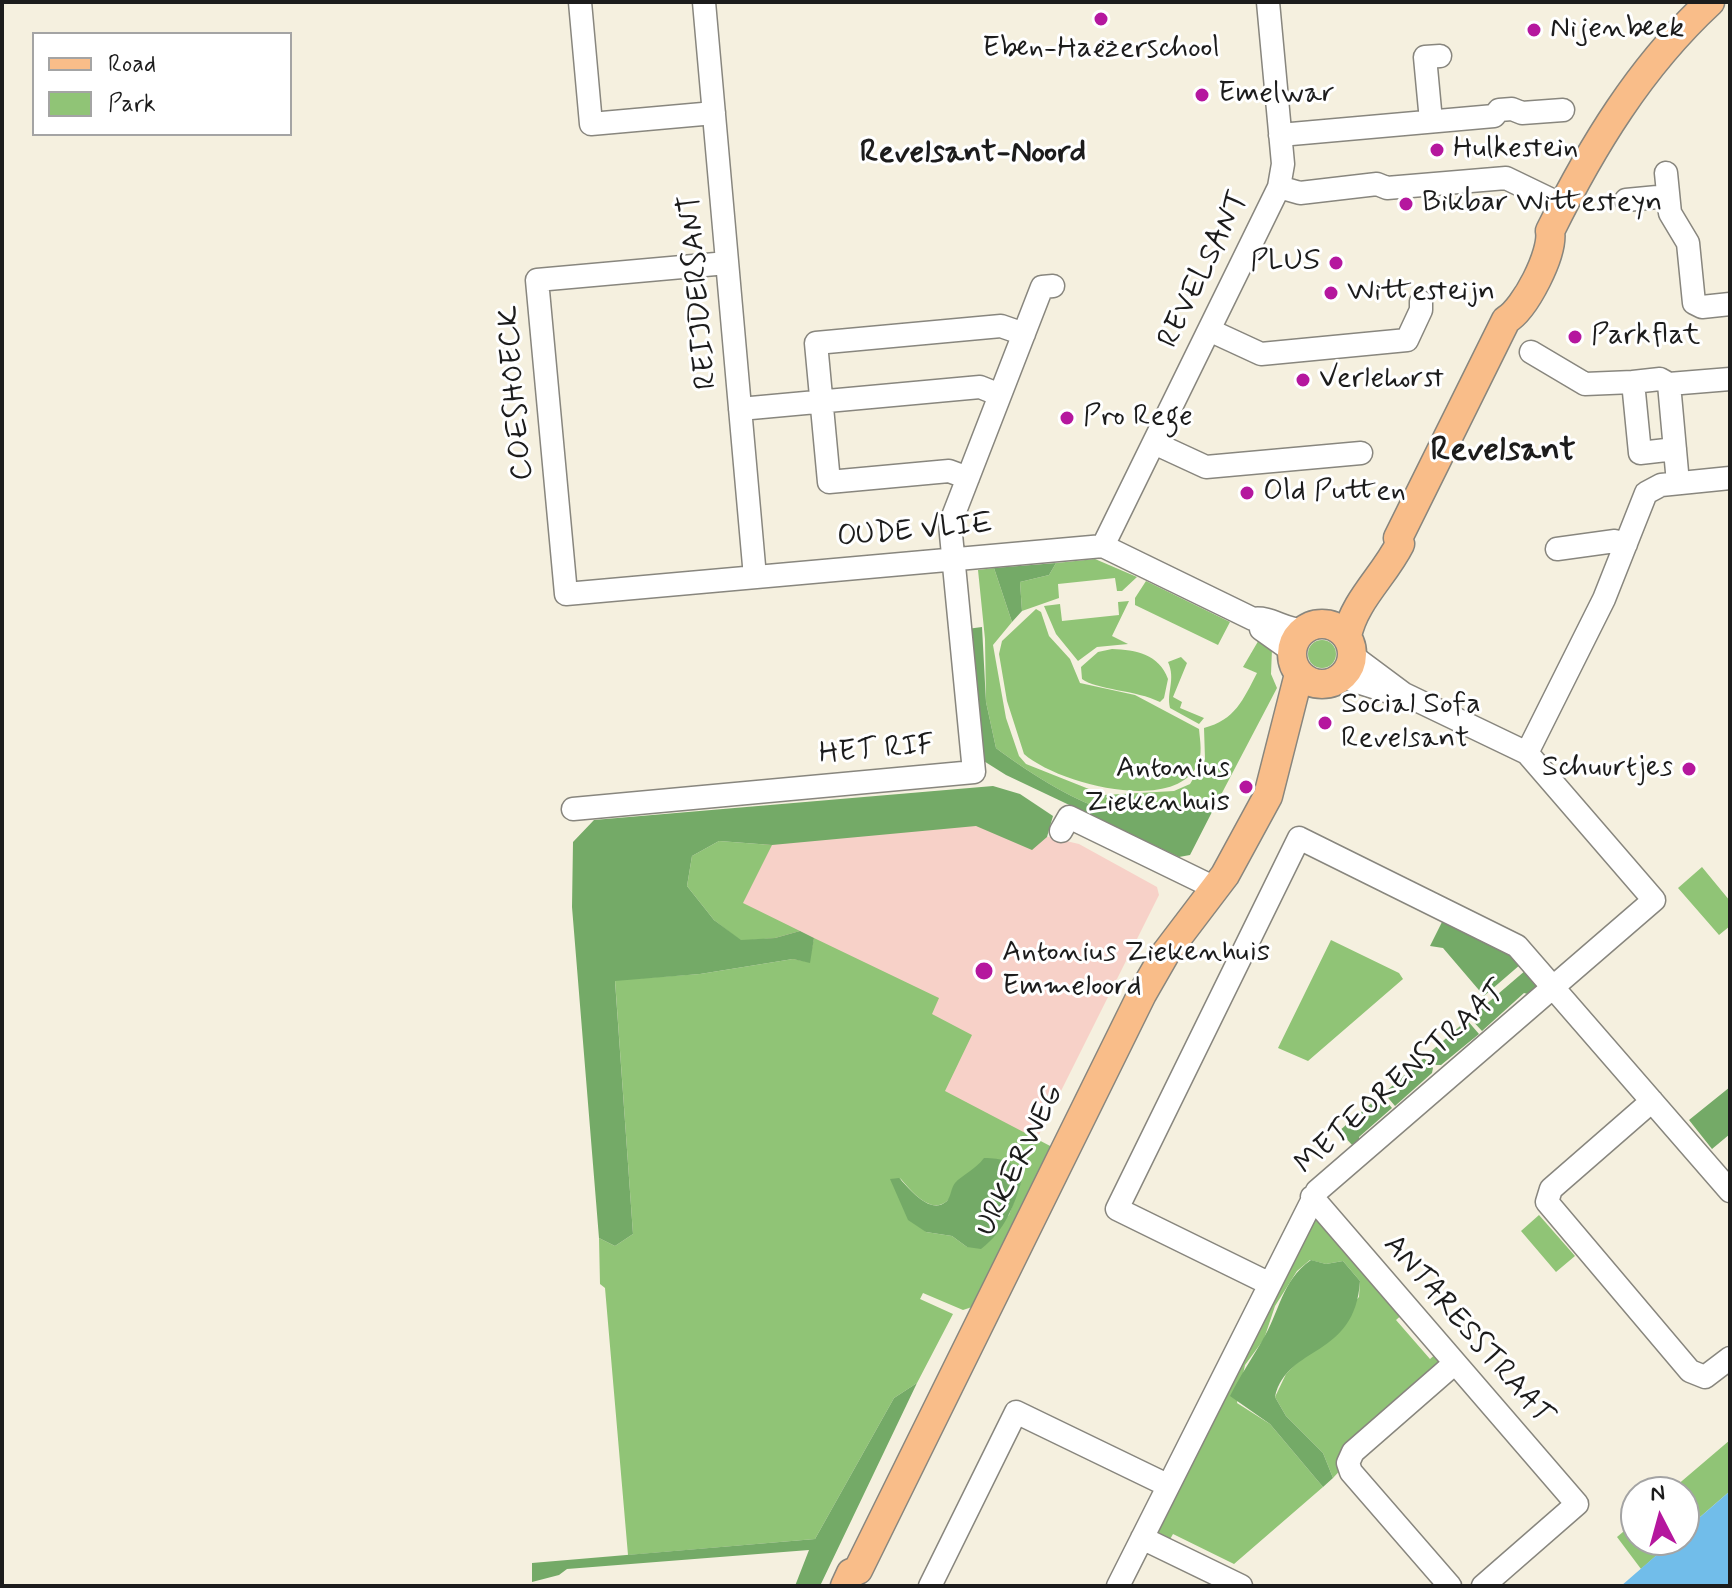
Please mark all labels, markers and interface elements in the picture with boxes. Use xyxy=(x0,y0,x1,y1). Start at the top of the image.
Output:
marker: Eben-Haëzerschool xyxy=(1092,10,1110,28)
place label: Nijenbeek xyxy=(1550,12,1684,48)
marker: Nijenbeek xyxy=(1525,21,1543,39)
legend xyxy=(32,32,292,136)
place label: Eben-Haëzerschool xyxy=(982,32,1220,68)
text: Road xyxy=(108,49,156,80)
place label: Emelwar xyxy=(1218,77,1335,113)
marker: Emelwar xyxy=(1193,86,1211,104)
text: Park xyxy=(108,89,156,120)
place label: Hulkestein xyxy=(1453,132,1578,168)
district label: Revelsant-Noord xyxy=(860,135,1086,173)
marker: Hulkestein xyxy=(1428,141,1446,159)
street label: REVELSANT xyxy=(1152,186,1258,354)
place label: Bikbar Wittesteyn xyxy=(1422,186,1662,222)
street label: REIJDERSANT xyxy=(674,193,726,391)
marker: Bikbar Wittesteyn xyxy=(1397,195,1415,213)
place label: PLUS xyxy=(1250,245,1320,281)
marker: PLUS xyxy=(1327,254,1345,272)
place label: Wittesteijn xyxy=(1347,275,1495,311)
marker: Wittesteijn xyxy=(1322,284,1340,302)
street label: COESHOECK xyxy=(491,304,543,482)
place label: Parkflat xyxy=(1591,319,1700,355)
marker: Parkflat xyxy=(1566,328,1584,346)
place label: Verlehorst xyxy=(1319,362,1444,398)
marker: Verlehorst xyxy=(1294,371,1312,389)
place label: Pro Rege xyxy=(1083,400,1193,436)
marker: Pro Rege xyxy=(1058,409,1076,427)
district label: Revelsant xyxy=(1430,432,1576,472)
place label: Old Putten xyxy=(1263,475,1406,511)
marker: Old Putten xyxy=(1238,484,1256,502)
street label: OUDE VLIE xyxy=(836,507,994,557)
place label: Social Sofa Revelsant xyxy=(1341,688,1481,758)
marker: Social Sofa Revelsant xyxy=(1316,714,1334,732)
street label: HET RIF xyxy=(818,728,936,774)
place label: Schuurtjes xyxy=(1542,751,1673,787)
place label: Antonius Ziekenhuis xyxy=(1084,752,1230,822)
marker: Schuurtjes xyxy=(1680,760,1698,778)
marker: Antonius Ziekenhuis xyxy=(1237,778,1255,796)
place label: Antonius Ziekenhuis Emmeloord xyxy=(1002,936,1270,1006)
marker: Antonius Ziekenhuis Emmeloord xyxy=(973,960,995,982)
street label: METEORENSTRAAT xyxy=(1289,974,1515,1184)
street label: URKERWEG xyxy=(969,1079,1073,1243)
street label: ANTARESSTRAAT xyxy=(1374,1228,1560,1434)
north arrow xyxy=(1620,1476,1700,1556)
text: N xyxy=(1649,1479,1666,1509)

